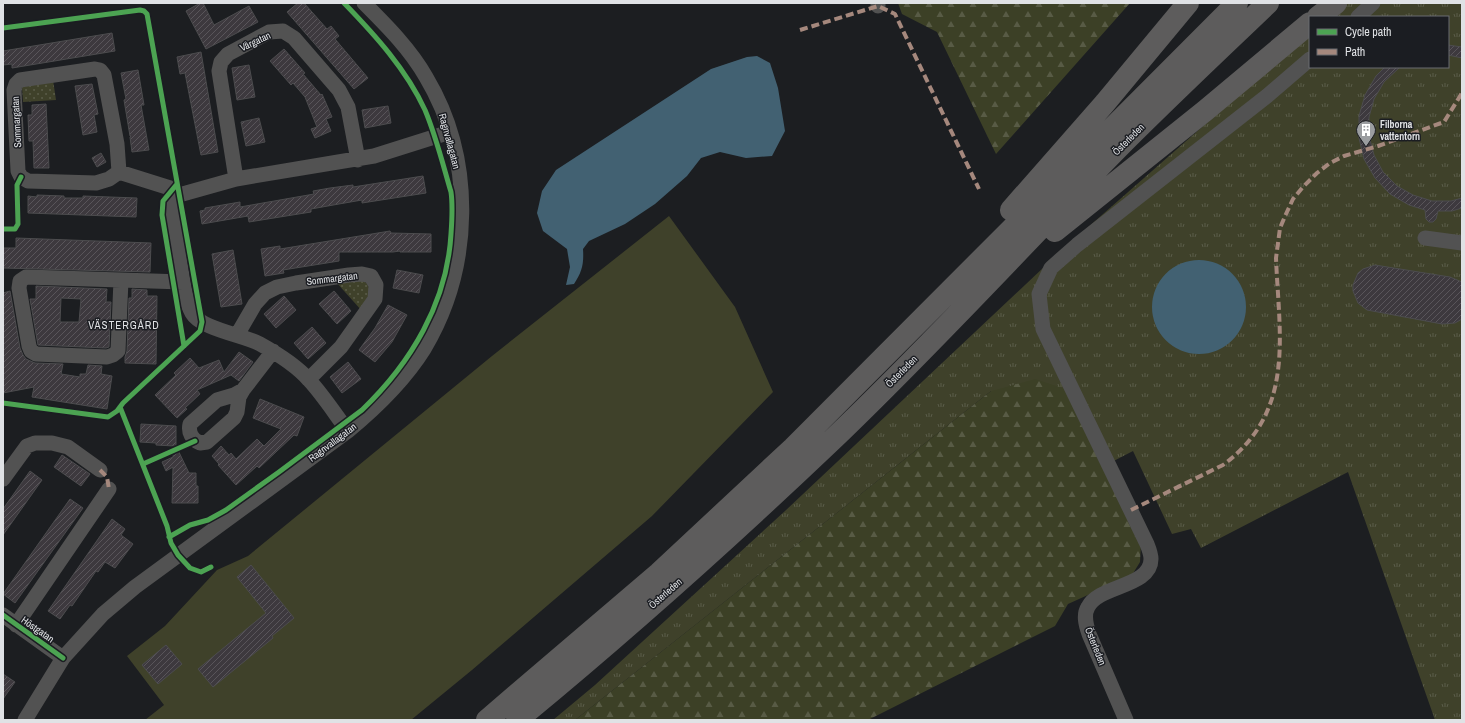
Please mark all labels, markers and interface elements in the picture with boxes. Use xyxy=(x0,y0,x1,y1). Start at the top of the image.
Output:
legend xyxy=(1309,16,1449,68)
text: Cycle path xyxy=(1345,24,1392,40)
street label: Vårgatan xyxy=(238,29,273,54)
text: Path xyxy=(1345,44,1365,60)
street label: Sommargatan xyxy=(9,96,24,148)
street label: Ragnvallagatan xyxy=(436,112,463,170)
place label: Filborna vattentorn xyxy=(1380,118,1420,143)
building icon: Filborna vattentorn xyxy=(1355,119,1377,147)
street label: Österleden xyxy=(1110,121,1147,158)
street label: Sommargatan xyxy=(306,269,358,288)
district label: VÄSTERGÅRD xyxy=(88,318,160,332)
street label: Österleden xyxy=(883,353,920,390)
street label: Ragnvallagatan xyxy=(306,420,359,465)
street label: Österleden xyxy=(646,575,685,611)
street label: Höstgatan xyxy=(19,613,57,645)
street label: Österleden xyxy=(1082,625,1109,667)

